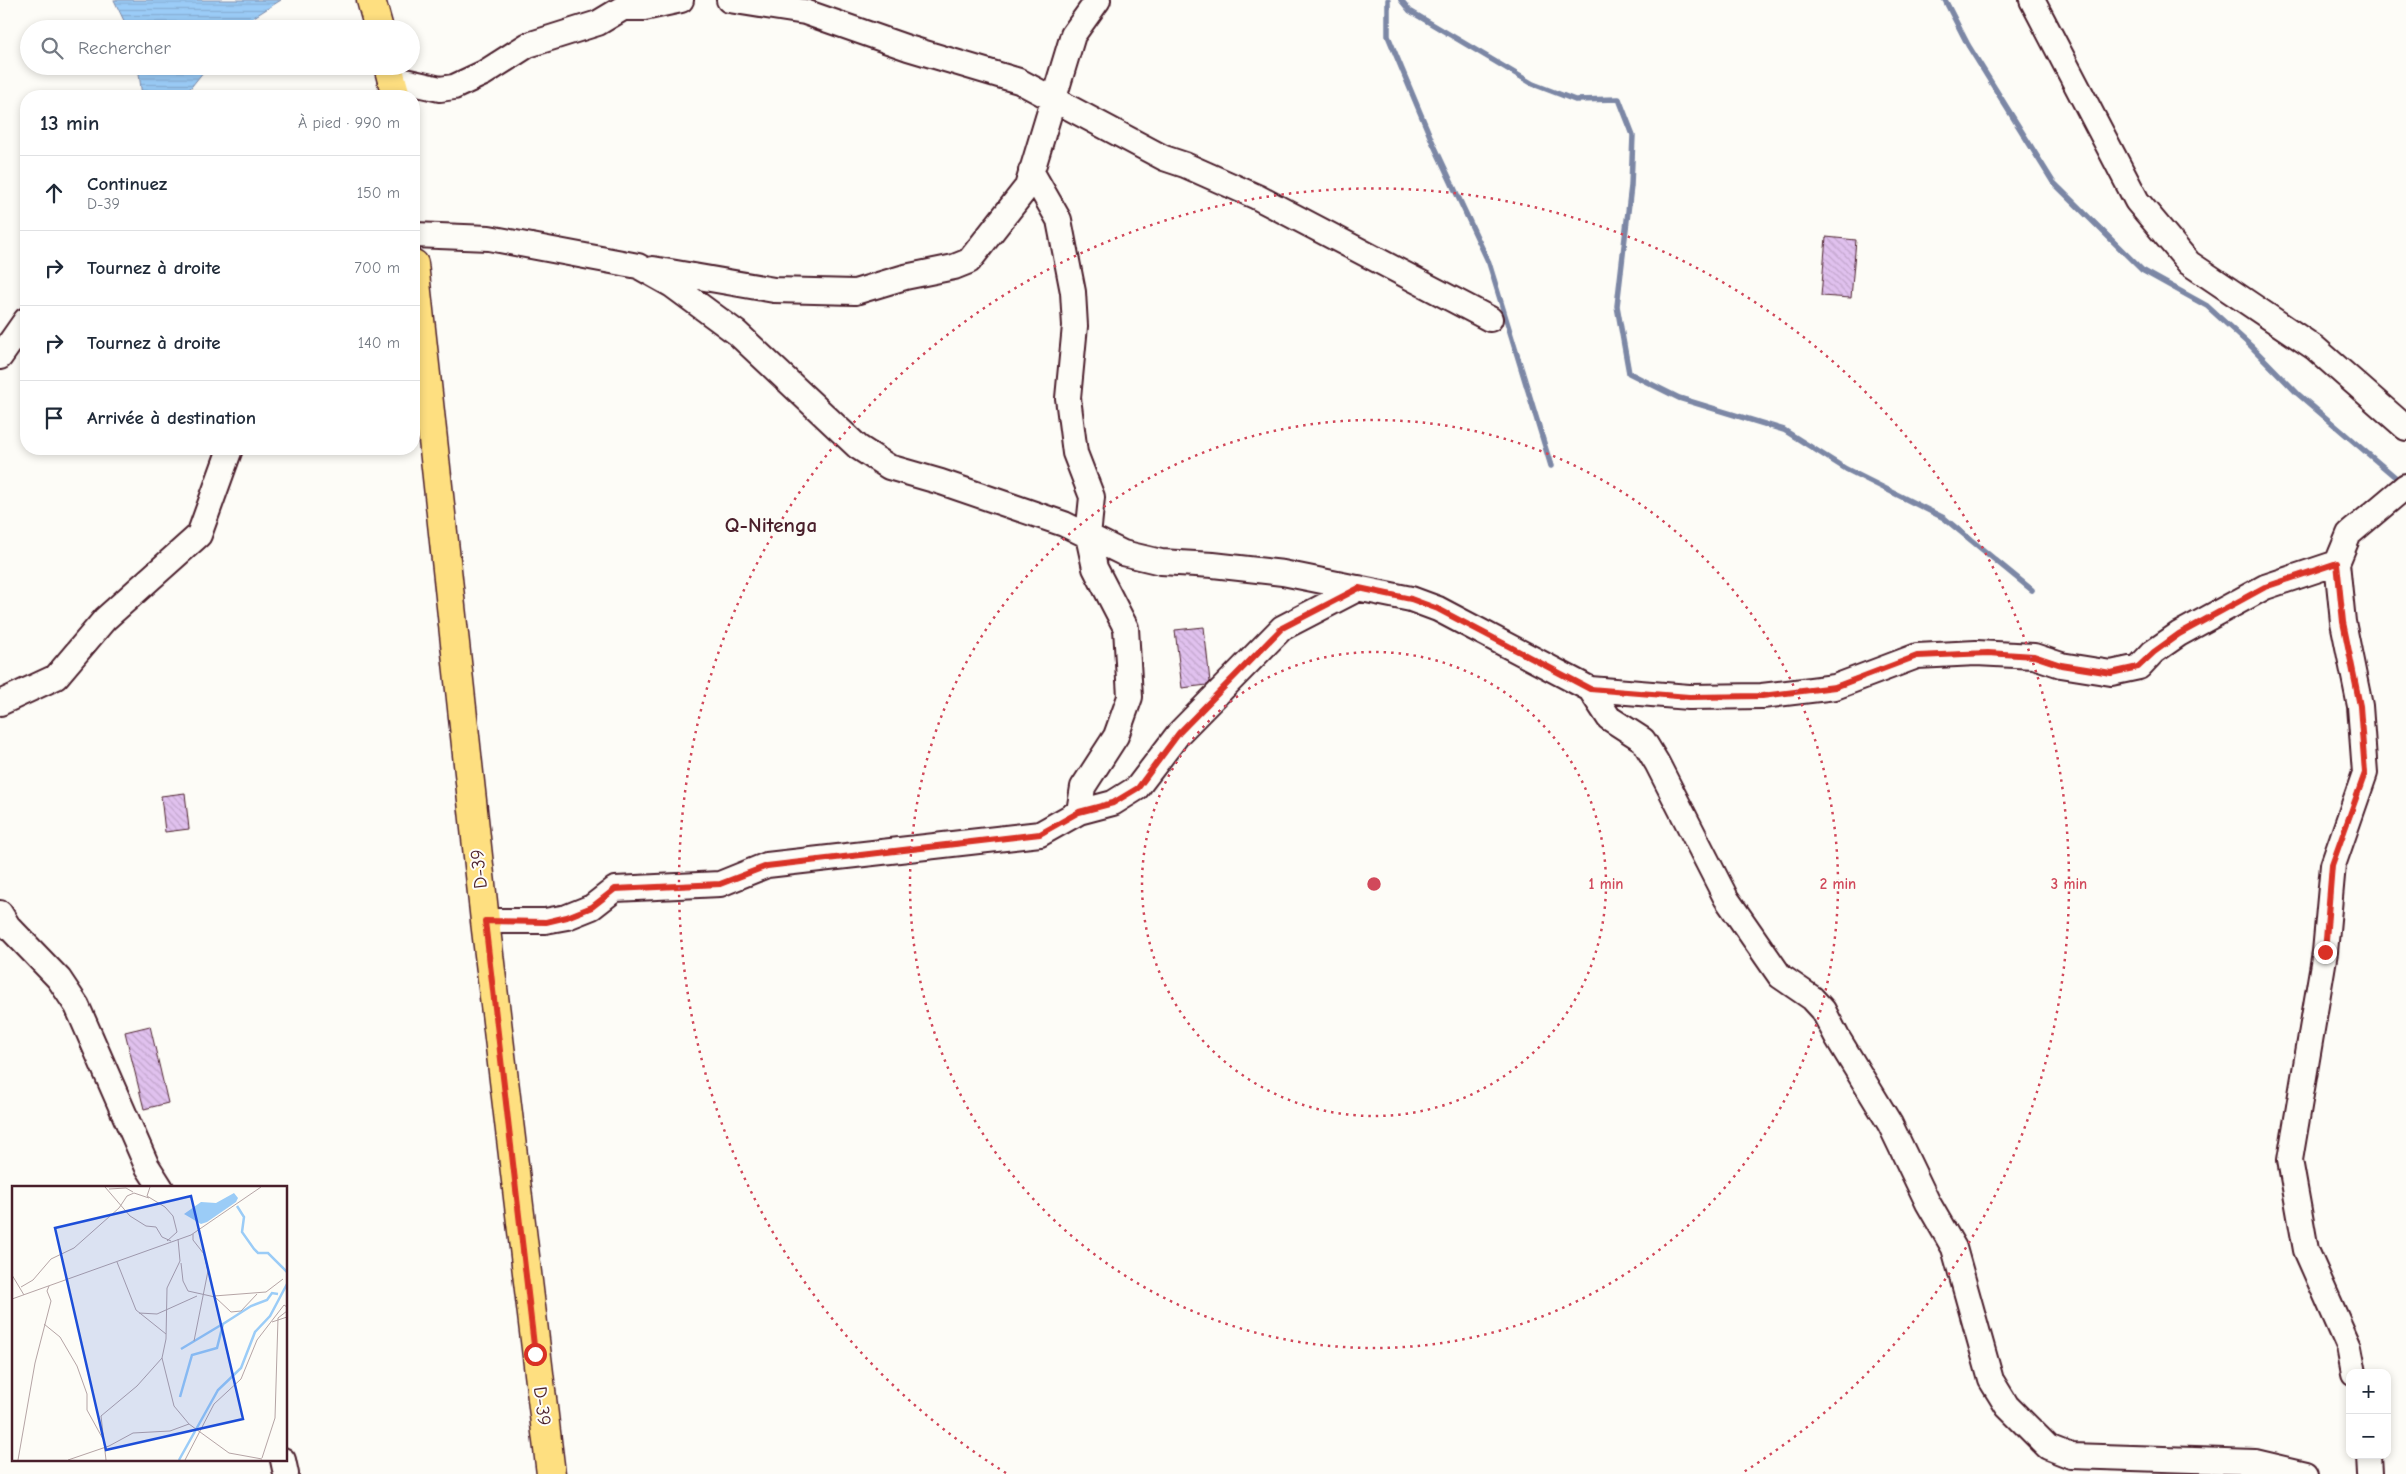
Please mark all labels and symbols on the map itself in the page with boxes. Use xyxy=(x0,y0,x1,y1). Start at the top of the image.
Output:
district label: Q-Nitenga xyxy=(725,513,817,537)
street label: D-39 xyxy=(466,848,492,890)
centre of rings xyxy=(1365,875,1383,893)
text: 1 min xyxy=(1589,875,1623,893)
text: 2 min xyxy=(1820,875,1856,893)
text: 3 min xyxy=(2051,875,2087,893)
route end xyxy=(2314,941,2337,964)
inset map xyxy=(12,1186,288,1462)
route start xyxy=(524,1343,547,1366)
street label: D-39 xyxy=(529,1385,555,1427)

